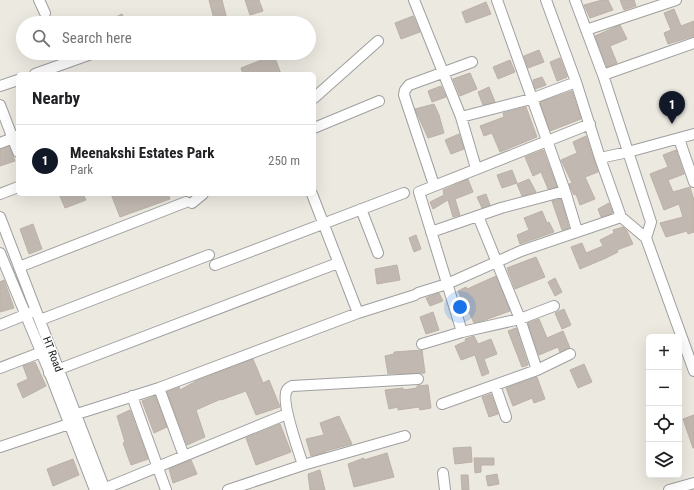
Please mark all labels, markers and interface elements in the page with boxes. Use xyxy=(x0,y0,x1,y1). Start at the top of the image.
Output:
search box xyxy=(16,16,316,60)
icon: search xyxy=(30,27,52,49)
text: Search here xyxy=(62,29,132,47)
text: Nearby xyxy=(32,88,80,108)
pin: 1 xyxy=(659,91,685,124)
text: Meenakshi Estates Park xyxy=(70,144,214,162)
text: 1 xyxy=(42,153,48,168)
text: 250 m xyxy=(268,153,300,168)
text: Park xyxy=(70,162,93,177)
your location xyxy=(450,297,470,317)
map controls xyxy=(646,334,682,478)
button: + xyxy=(646,334,682,370)
street label: HT Road xyxy=(40,335,65,374)
button: − xyxy=(646,370,682,406)
button: locate xyxy=(646,406,682,442)
button: layers xyxy=(646,442,682,478)

